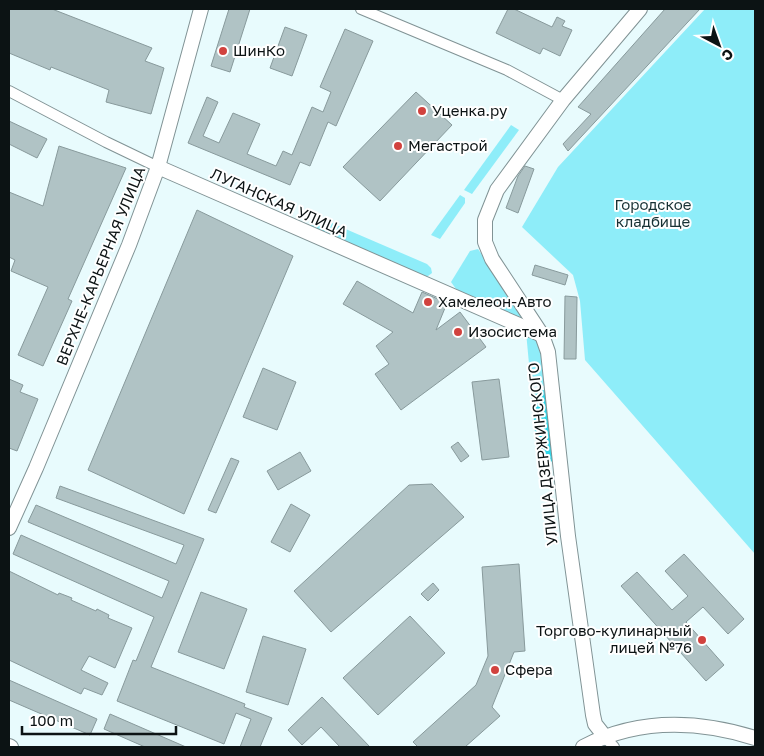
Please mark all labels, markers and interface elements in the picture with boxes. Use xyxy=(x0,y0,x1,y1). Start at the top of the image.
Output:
north arrow xyxy=(694,20,744,70)
place label: ШинКо xyxy=(233,41,285,59)
marker: ШинКо xyxy=(217,45,229,57)
text: С xyxy=(718,46,737,65)
place label: Уценка.ру xyxy=(432,101,508,119)
marker: Уценка.ру xyxy=(416,105,428,117)
place label: Мегастрой xyxy=(408,136,488,154)
marker: Мегастрой xyxy=(392,140,404,152)
street label: ВЕРХНЕ-КАРЬЕРНАЯ УЛИЦА xyxy=(52,163,148,368)
street label: ЛУГАНСКАЯ УЛИЦА xyxy=(208,164,350,240)
park label: Городское кладбище xyxy=(614,195,692,230)
place label: Хамелеон-Авто xyxy=(438,292,551,310)
marker: Хамелеон-Авто xyxy=(422,296,434,308)
place label: Изосистема xyxy=(468,322,557,340)
marker: Изосистема xyxy=(452,326,464,338)
street label: УЛИЦА ДЗЕРЖИНСКОГО xyxy=(523,362,561,547)
place label: Торгово-кулинарный лицей №76 xyxy=(536,621,692,656)
marker: Торгово-кулинарный лицей №76 xyxy=(696,634,708,646)
place label: Сфера xyxy=(505,660,553,678)
marker: Сфера xyxy=(489,664,501,676)
scale bar xyxy=(22,704,176,736)
text: 100 m xyxy=(30,711,73,729)

